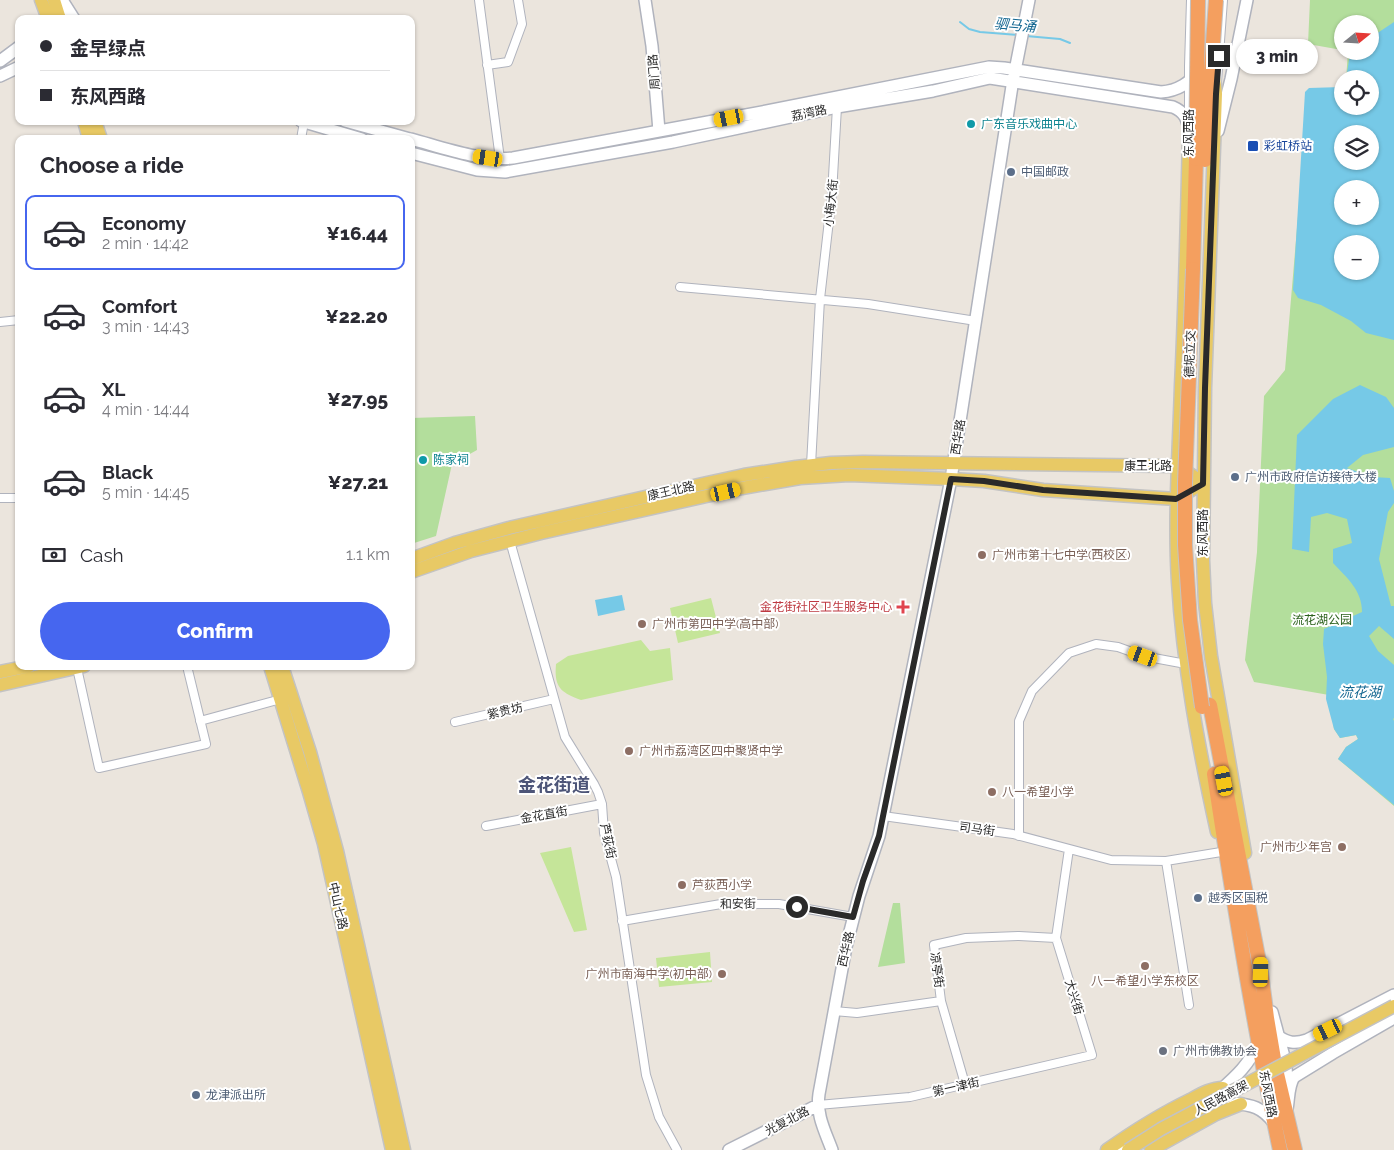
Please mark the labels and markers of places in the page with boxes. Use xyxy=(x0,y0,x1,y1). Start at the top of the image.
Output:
place label: 广东音乐戏曲中心 xyxy=(981,117,1077,131)
marker: 广东音乐戏曲中心 xyxy=(965,118,977,130)
marker: 彩虹桥站 xyxy=(1246,139,1260,153)
place label: 彩虹桥站 xyxy=(1264,139,1312,153)
place label: 中国邮政 xyxy=(1021,165,1069,179)
marker: 中国邮政 xyxy=(1005,166,1017,178)
place label: 陈家祠 xyxy=(433,453,469,467)
marker: 陈家祠 xyxy=(417,454,429,466)
place label: 广州市政府信访接待大楼 xyxy=(1245,470,1377,484)
marker: 广州市政府信访接待大楼 xyxy=(1229,471,1241,483)
place label: 广州市第十七中学(西校区) xyxy=(992,548,1130,562)
marker: 广州市第十七中学(西校区) xyxy=(976,549,988,561)
place label: 金花街社区卫生服务中心 xyxy=(760,600,892,614)
marker: 金花街社区卫生服务中心 xyxy=(896,600,910,614)
place label: 广州市第四中学(高中部) xyxy=(652,617,778,631)
marker: 广州市第四中学(高中部) xyxy=(636,618,648,630)
place label: 广州市荔湾区四中聚贤中学 xyxy=(639,744,783,758)
marker: 广州市荔湾区四中聚贤中学 xyxy=(623,745,635,757)
place label: 八一希望小学 xyxy=(1002,785,1074,799)
marker: 八一希望小学 xyxy=(986,786,998,798)
place label: 广州市少年宫 xyxy=(1260,840,1332,854)
marker: 广州市少年宫 xyxy=(1336,841,1348,853)
place label: 芦荻西小学 xyxy=(692,878,752,892)
marker: 芦荻西小学 xyxy=(676,879,688,891)
place label: 越秀区国税 xyxy=(1208,891,1268,905)
marker: 越秀区国税 xyxy=(1192,892,1204,904)
marker: 八一希望小学东校区 xyxy=(1139,960,1151,972)
place label: 广州市南海中学(初中部) xyxy=(586,967,712,981)
marker: 广州市南海中学(初中部) xyxy=(716,968,728,980)
place label: 八一希望小学东校区 xyxy=(1091,974,1199,988)
place label: 广州市佛教协会 xyxy=(1173,1044,1257,1058)
marker: 广州市佛教协会 xyxy=(1157,1045,1169,1057)
place label: 龙津派出所 xyxy=(206,1088,266,1102)
marker: 龙津派出所 xyxy=(190,1089,202,1101)

